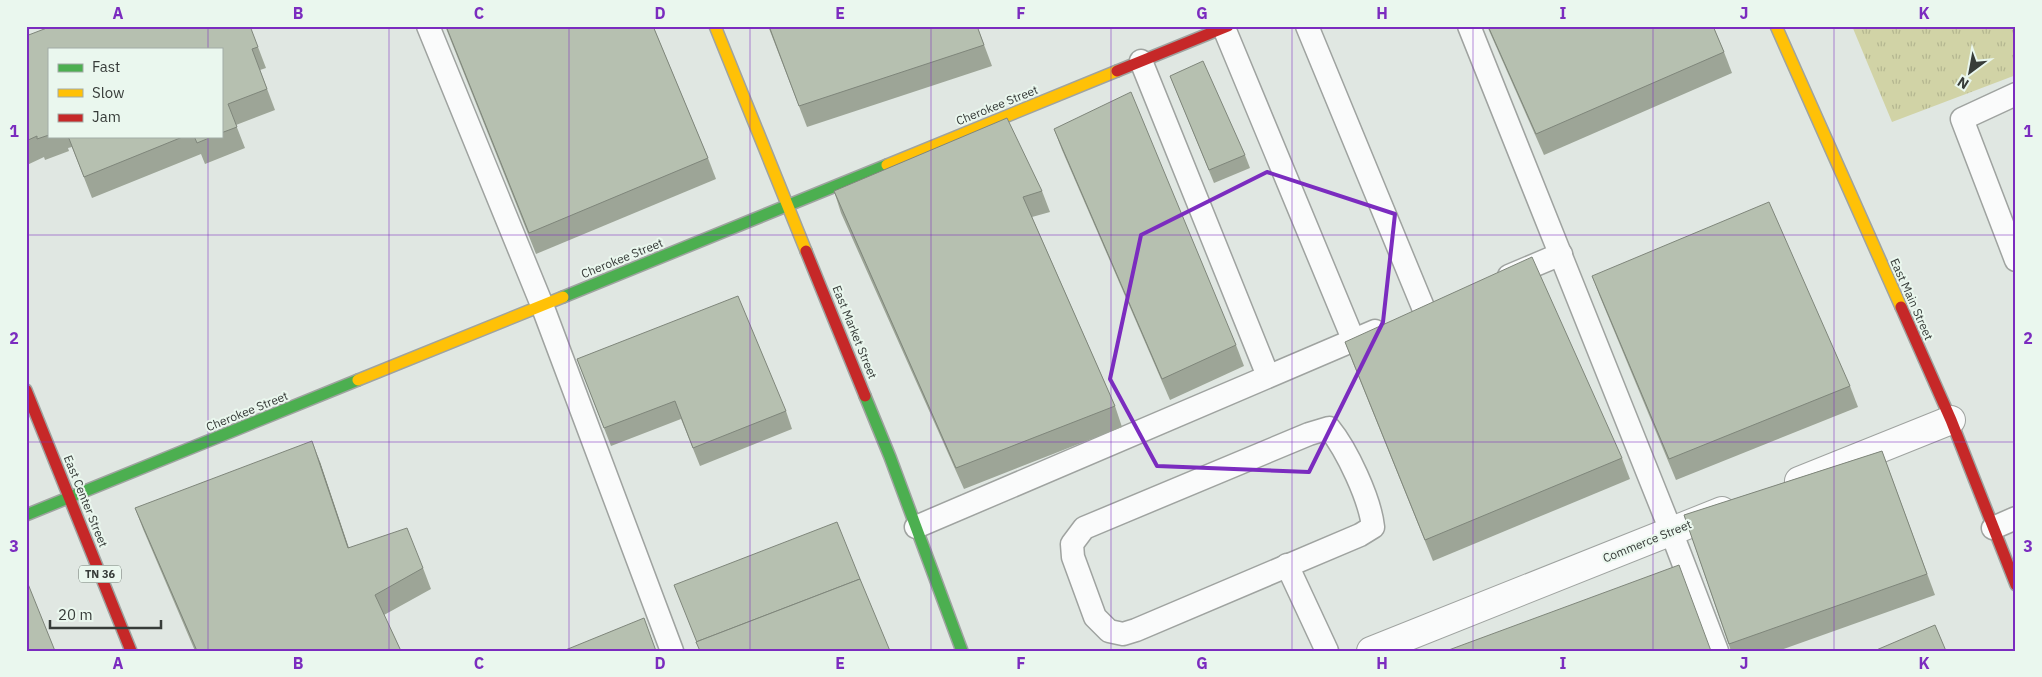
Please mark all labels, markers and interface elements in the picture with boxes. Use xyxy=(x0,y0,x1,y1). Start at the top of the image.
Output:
text: A xyxy=(113,3,124,23)
text: B xyxy=(293,3,304,23)
text: C xyxy=(474,3,484,23)
text: D xyxy=(654,3,666,23)
text: E xyxy=(835,3,845,23)
text: F xyxy=(1016,3,1026,23)
text: G xyxy=(1196,3,1208,23)
text: H xyxy=(1376,3,1388,23)
text: I xyxy=(1560,3,1567,23)
text: J xyxy=(1740,3,1748,23)
text: K xyxy=(1918,3,1930,23)
legend xyxy=(48,48,222,138)
north arrow xyxy=(1944,48,1994,98)
text: Fast xyxy=(92,57,120,76)
text: N xyxy=(1954,73,1972,93)
street label: Cherokee Street xyxy=(954,82,1040,128)
text: Slow xyxy=(92,83,125,102)
text: Jam xyxy=(92,107,121,126)
text: 1 xyxy=(9,121,19,141)
text: 1 xyxy=(2023,121,2033,141)
street label: Cherokee Street xyxy=(579,235,665,281)
street label: East Main Street xyxy=(1887,256,1937,342)
street label: East Market Street xyxy=(829,283,881,381)
text: 2 xyxy=(9,328,19,348)
text: 2 xyxy=(2023,328,2033,348)
street label: Cherokee Street xyxy=(204,388,290,434)
street label: East Center Street xyxy=(61,453,111,549)
street label: Commerce Street xyxy=(1600,516,1694,566)
text: 3 xyxy=(9,536,19,556)
text: 3 xyxy=(2023,536,2033,556)
road number: TN 36 xyxy=(79,566,121,582)
scale bar xyxy=(50,597,161,629)
text: 20 m xyxy=(58,605,93,624)
text: A xyxy=(113,653,124,673)
text: B xyxy=(293,653,304,673)
text: C xyxy=(474,653,484,673)
text: D xyxy=(654,653,666,673)
text: E xyxy=(835,653,845,673)
text: F xyxy=(1016,653,1026,673)
text: G xyxy=(1196,653,1208,673)
text: H xyxy=(1376,653,1388,673)
text: I xyxy=(1560,653,1567,673)
text: J xyxy=(1740,653,1748,673)
text: K xyxy=(1918,653,1930,673)

